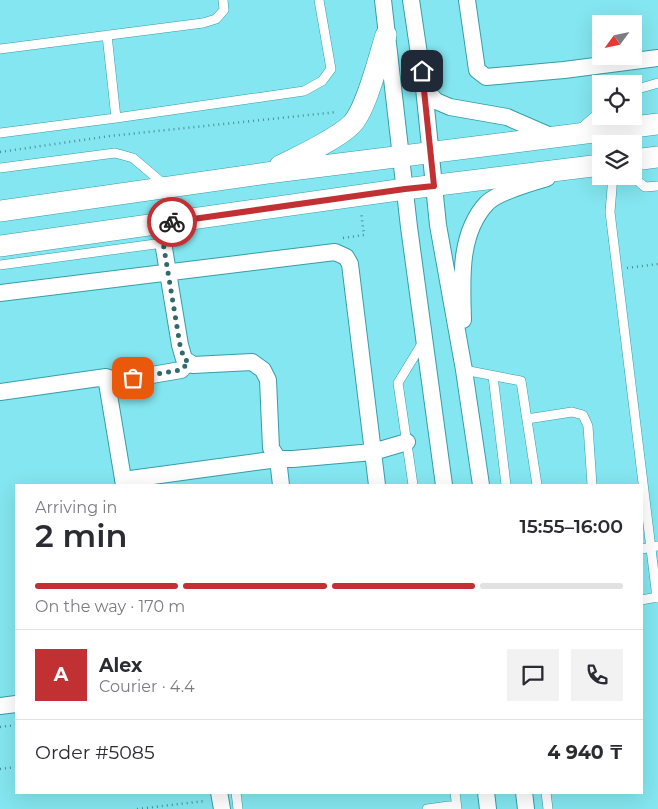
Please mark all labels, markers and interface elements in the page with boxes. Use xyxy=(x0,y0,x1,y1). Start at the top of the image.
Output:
north arrow xyxy=(592,15,642,65)
map controls xyxy=(592,15,642,185)
pin xyxy=(401,50,443,92)
icon: home xyxy=(408,57,436,85)
button: locate xyxy=(592,75,642,125)
button: layers xyxy=(592,135,642,185)
courier xyxy=(147,197,197,247)
icon: bike xyxy=(158,208,186,236)
pin xyxy=(112,357,154,399)
icon: bag xyxy=(119,364,147,392)
text: Arriving in xyxy=(35,498,117,517)
text: 15:55–16:00 xyxy=(519,515,623,538)
text: 2 min xyxy=(35,516,127,555)
text: On the way · 170 m xyxy=(35,597,185,616)
button: chat xyxy=(507,649,559,701)
button: phone xyxy=(571,649,623,701)
text: Alex xyxy=(99,654,142,677)
text: A xyxy=(54,663,68,686)
text: Courier · 4.4 xyxy=(99,677,195,696)
text: Order #5085 xyxy=(35,741,155,764)
text: 4 940 ₸ xyxy=(547,741,623,764)

